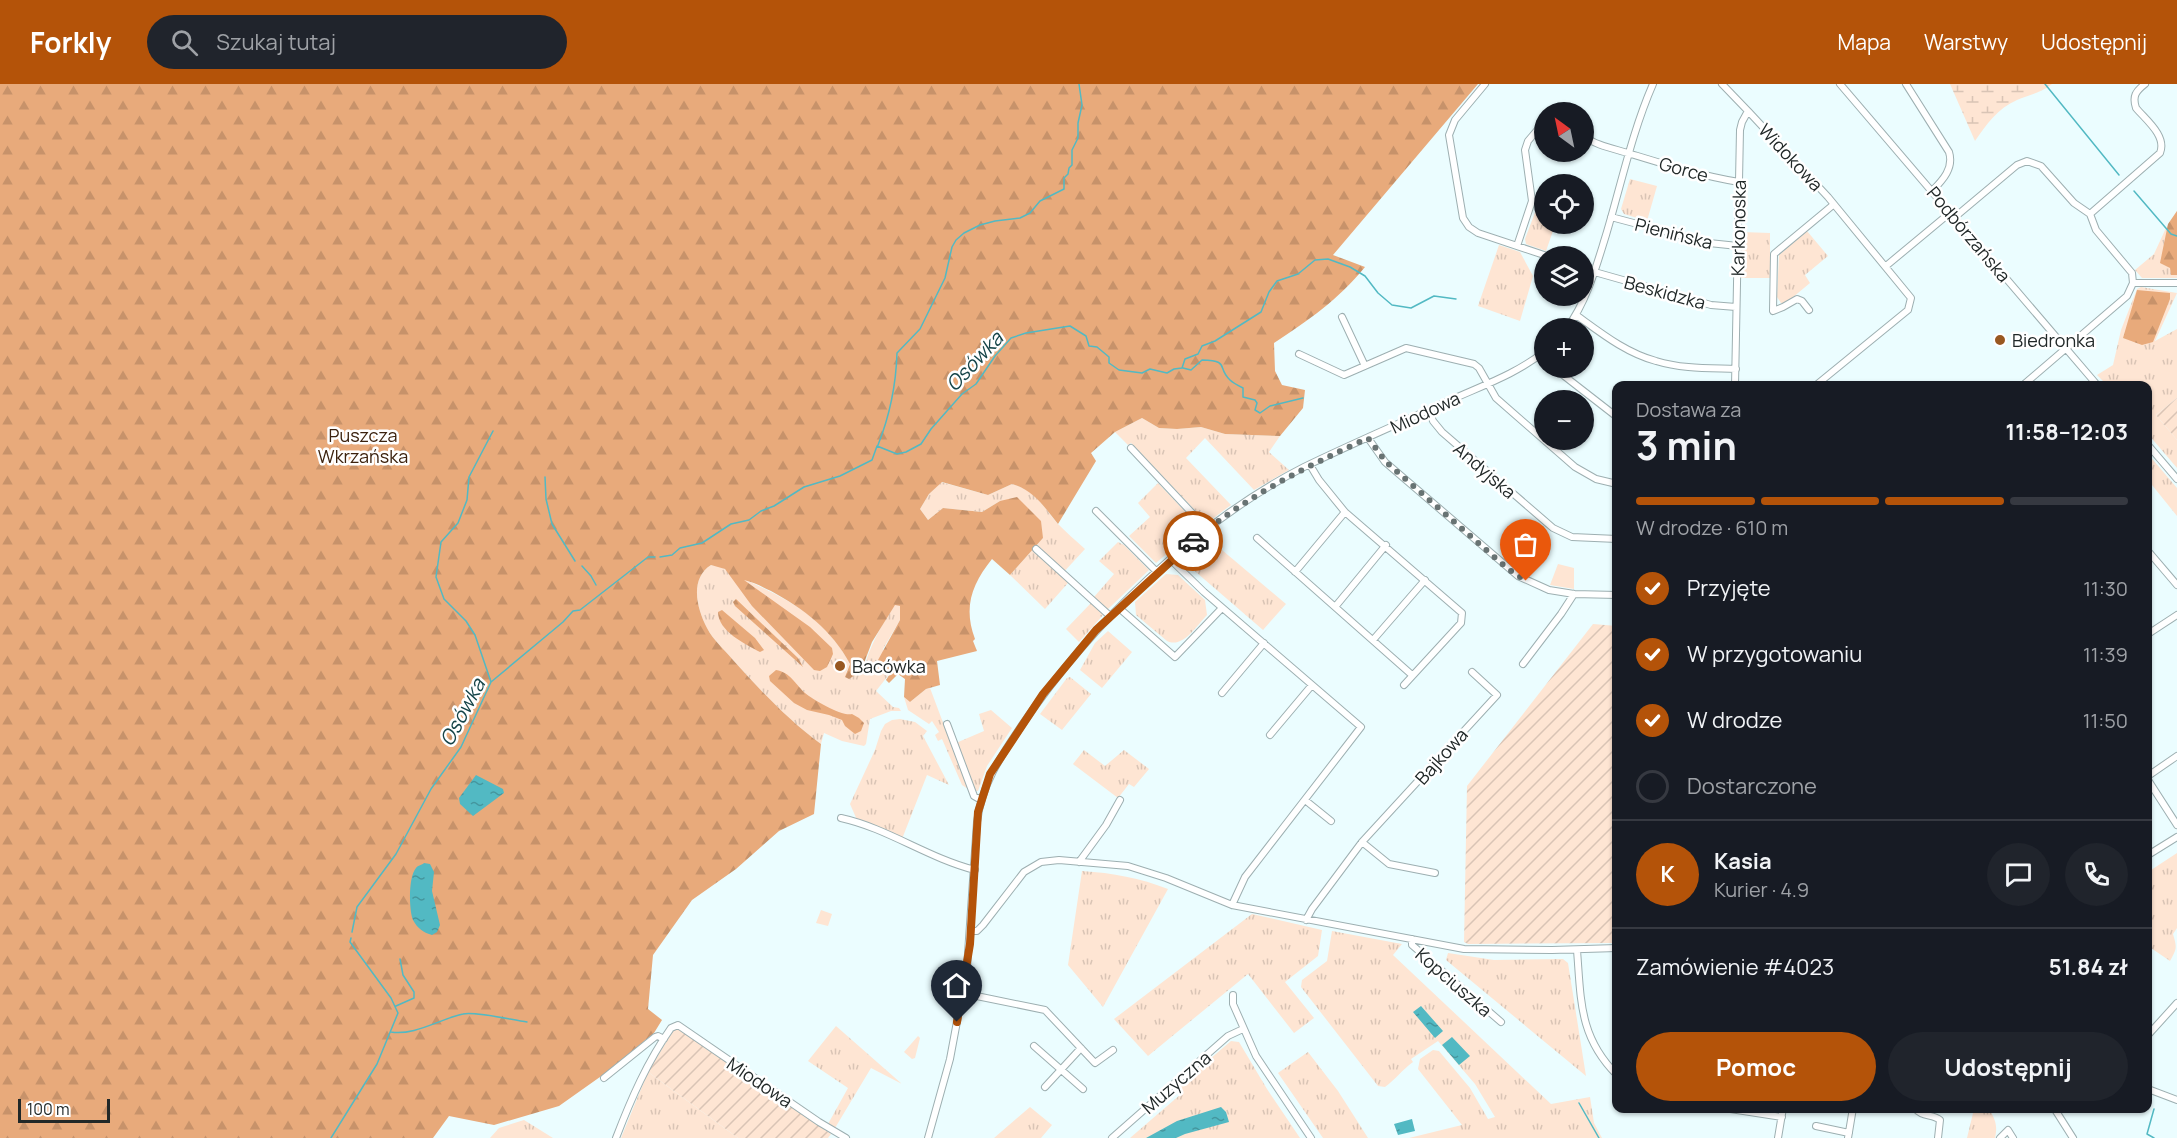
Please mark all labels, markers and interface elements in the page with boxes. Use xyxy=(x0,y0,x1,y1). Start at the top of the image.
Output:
search box xyxy=(147,15,567,69)
text: Forkly xyxy=(30,23,111,61)
icon: search xyxy=(168,26,201,59)
text: Szukaj tutaj xyxy=(216,27,336,57)
text: Mapa xyxy=(1838,28,1891,56)
text: Warstwy xyxy=(1924,28,2008,56)
text: Udostępnij xyxy=(2041,28,2147,56)
north arrow xyxy=(1534,102,1594,162)
map controls xyxy=(1534,102,1594,450)
street label: Widokowa xyxy=(1753,118,1829,196)
street label: Gorce xyxy=(1657,151,1711,187)
button: locate xyxy=(1534,174,1594,234)
street label: Karkonoska xyxy=(1725,180,1751,276)
street label: Podbórzańska xyxy=(1922,181,2016,287)
street label: Pienińska xyxy=(1633,212,1715,254)
button: layers xyxy=(1534,246,1594,306)
street label: Beskidzka xyxy=(1622,270,1708,314)
button: + xyxy=(1534,318,1594,378)
water label: Osówka xyxy=(939,325,1009,397)
place label: Biedronka xyxy=(2012,328,2095,352)
marker: Biedronka xyxy=(1993,333,2007,347)
street label: Miodowa xyxy=(1386,385,1464,439)
button: − xyxy=(1534,390,1594,450)
text: Dostawa za xyxy=(1636,396,1741,423)
text: 11:58–12:03 xyxy=(2006,417,2128,447)
text: 3 min xyxy=(1636,418,1737,472)
park label: Puszcza Wkrzańska xyxy=(318,423,408,468)
street label: Andyjska xyxy=(1449,436,1521,504)
courier xyxy=(1163,511,1223,571)
text: W drodze · 610 m xyxy=(1636,514,1788,541)
pin xyxy=(1500,519,1551,581)
icon: car xyxy=(1177,525,1210,558)
icon: bag xyxy=(1509,528,1542,561)
icon: check xyxy=(1636,572,1669,605)
text: Przyjęte xyxy=(1687,573,1771,603)
text: 11:30 xyxy=(2083,575,2128,602)
icon: check xyxy=(1636,638,1669,671)
text: W przygotowaniu xyxy=(1687,639,1862,669)
text: 11:39 xyxy=(2083,641,2128,668)
place label: Bacówka xyxy=(852,654,926,678)
marker: Bacówka xyxy=(833,659,847,673)
water label: Osówka xyxy=(433,673,491,750)
icon: check xyxy=(1636,704,1669,737)
text: W drodze xyxy=(1687,705,1782,735)
text: 11:50 xyxy=(2083,707,2128,734)
street label: Bajkowa xyxy=(1409,723,1473,789)
text: Dostarczone xyxy=(1687,771,1817,801)
button: chat xyxy=(1987,843,2050,906)
button: phone xyxy=(2065,843,2128,906)
text: Kasia xyxy=(1714,846,1772,876)
text: K xyxy=(1660,859,1675,889)
text: Kurier · 4.9 xyxy=(1714,876,1809,903)
street label: Kopciuszka xyxy=(1411,942,1497,1022)
text: Zamówienie #4023 xyxy=(1636,952,1834,982)
text: 51.84 zł xyxy=(2049,952,2128,982)
pin xyxy=(931,960,982,1022)
icon: home xyxy=(940,969,973,1002)
button: Pomoc xyxy=(1636,1032,1876,1101)
button: Udostępnij xyxy=(1888,1032,2128,1101)
street label: Muzyczna xyxy=(1136,1045,1216,1119)
street label: Miodowa xyxy=(723,1051,797,1113)
scale bar xyxy=(18,1096,110,1124)
text: 100 m xyxy=(27,1098,70,1120)

